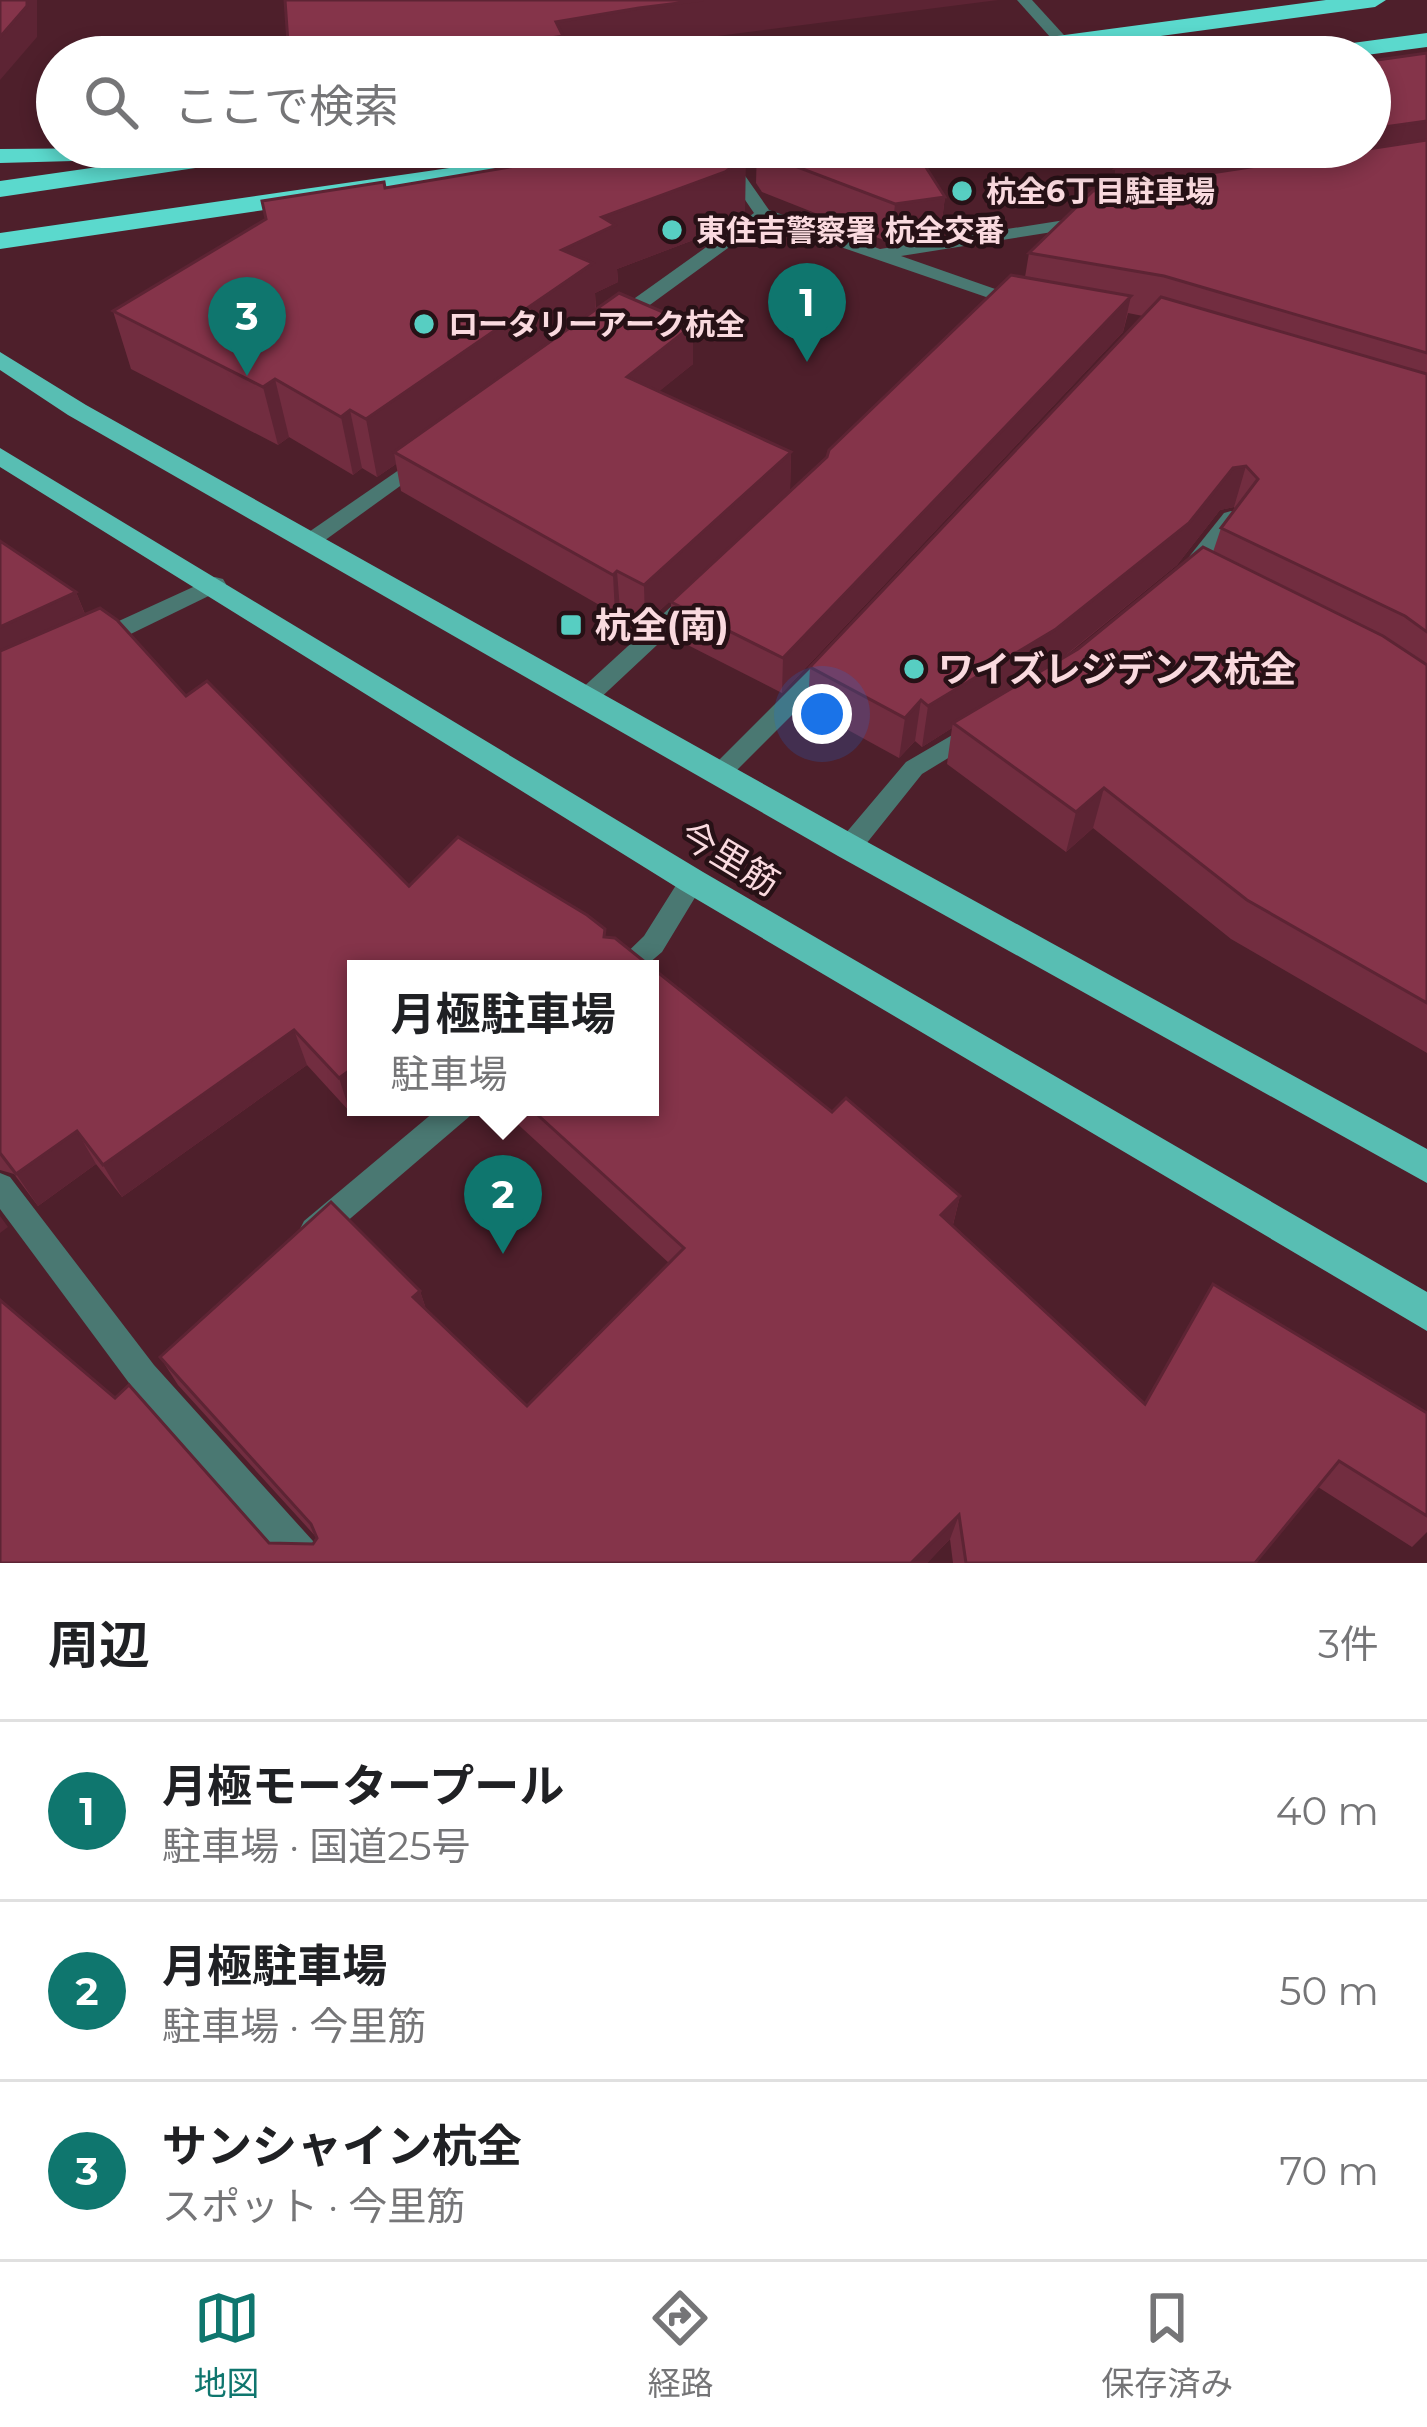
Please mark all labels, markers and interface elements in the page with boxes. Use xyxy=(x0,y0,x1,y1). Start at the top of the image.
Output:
search box xyxy=(36,36,1391,168)
icon: search xyxy=(78,69,144,135)
text: ここで検索 xyxy=(174,78,399,133)
place label: 杭全6丁目駐車場 xyxy=(986,173,1215,210)
marker: 杭全6丁目駐車場 xyxy=(949,178,975,204)
place label: 東住吉警察署 杭全交番 xyxy=(696,212,1005,249)
marker: 東住吉警察署 杭全交番 xyxy=(659,217,685,243)
pin: 1 xyxy=(768,263,846,362)
pin: 3 xyxy=(208,277,286,376)
place label: ロータリーアーク杭全 xyxy=(448,306,745,343)
marker: ロータリーアーク杭全 xyxy=(411,311,437,337)
place label: 杭全(南) xyxy=(595,603,729,647)
marker: 杭全(南) xyxy=(558,612,584,638)
place label: ワイズレジデンス杭全 xyxy=(938,647,1296,691)
marker: ワイズレジデンス杭全 xyxy=(901,656,927,682)
your location xyxy=(792,684,852,744)
street label: 今里筋 xyxy=(672,811,788,905)
popup xyxy=(347,960,659,1116)
text: 月極駐車場 xyxy=(390,986,616,1041)
text: 駐車場 xyxy=(390,1050,508,1098)
pin: 2 xyxy=(464,1155,542,1254)
text: 周辺 xyxy=(48,1614,150,1676)
text: 3件 xyxy=(1318,1620,1379,1668)
text: 月極モータープール xyxy=(162,1758,564,1813)
text: 1 xyxy=(79,1787,95,1835)
text: 40 m xyxy=(1276,1787,1379,1835)
text: 駐車場 · 国道25号 xyxy=(162,1822,471,1870)
text: 月極駐車場 xyxy=(162,1938,387,1993)
text: 2 xyxy=(75,1967,99,2015)
text: 50 m xyxy=(1280,1967,1379,2015)
text: 駐車場 · 今里筋 xyxy=(162,2002,426,2050)
text: サンシャイン杭全 xyxy=(162,2118,522,2173)
text: 3 xyxy=(75,2147,99,2195)
text: 70 m xyxy=(1279,2147,1379,2195)
text: スポット · 今里筋 xyxy=(162,2182,465,2230)
tab: 地図 xyxy=(194,2285,260,2405)
tab: 経路 xyxy=(647,2285,713,2405)
tab: 保存済み xyxy=(1101,2285,1233,2405)

